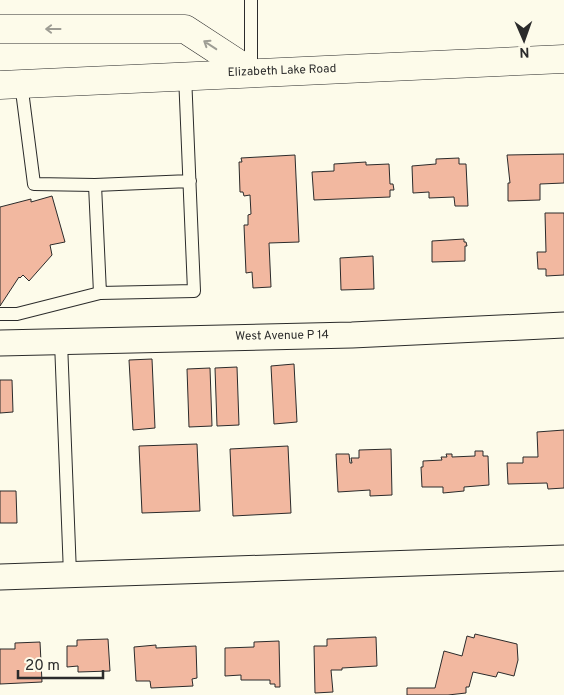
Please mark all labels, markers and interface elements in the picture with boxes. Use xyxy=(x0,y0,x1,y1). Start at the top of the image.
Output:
north arrow xyxy=(499,15,549,65)
one-way arrow xyxy=(45,24,62,34)
one-way arrow xyxy=(204,40,218,50)
text: N xyxy=(519,43,530,60)
street label: Elizabeth Lake Road xyxy=(227,61,337,81)
street label: West Avenue P 14 xyxy=(235,327,329,345)
scale bar xyxy=(18,648,102,680)
text: 20 m xyxy=(25,657,60,676)

